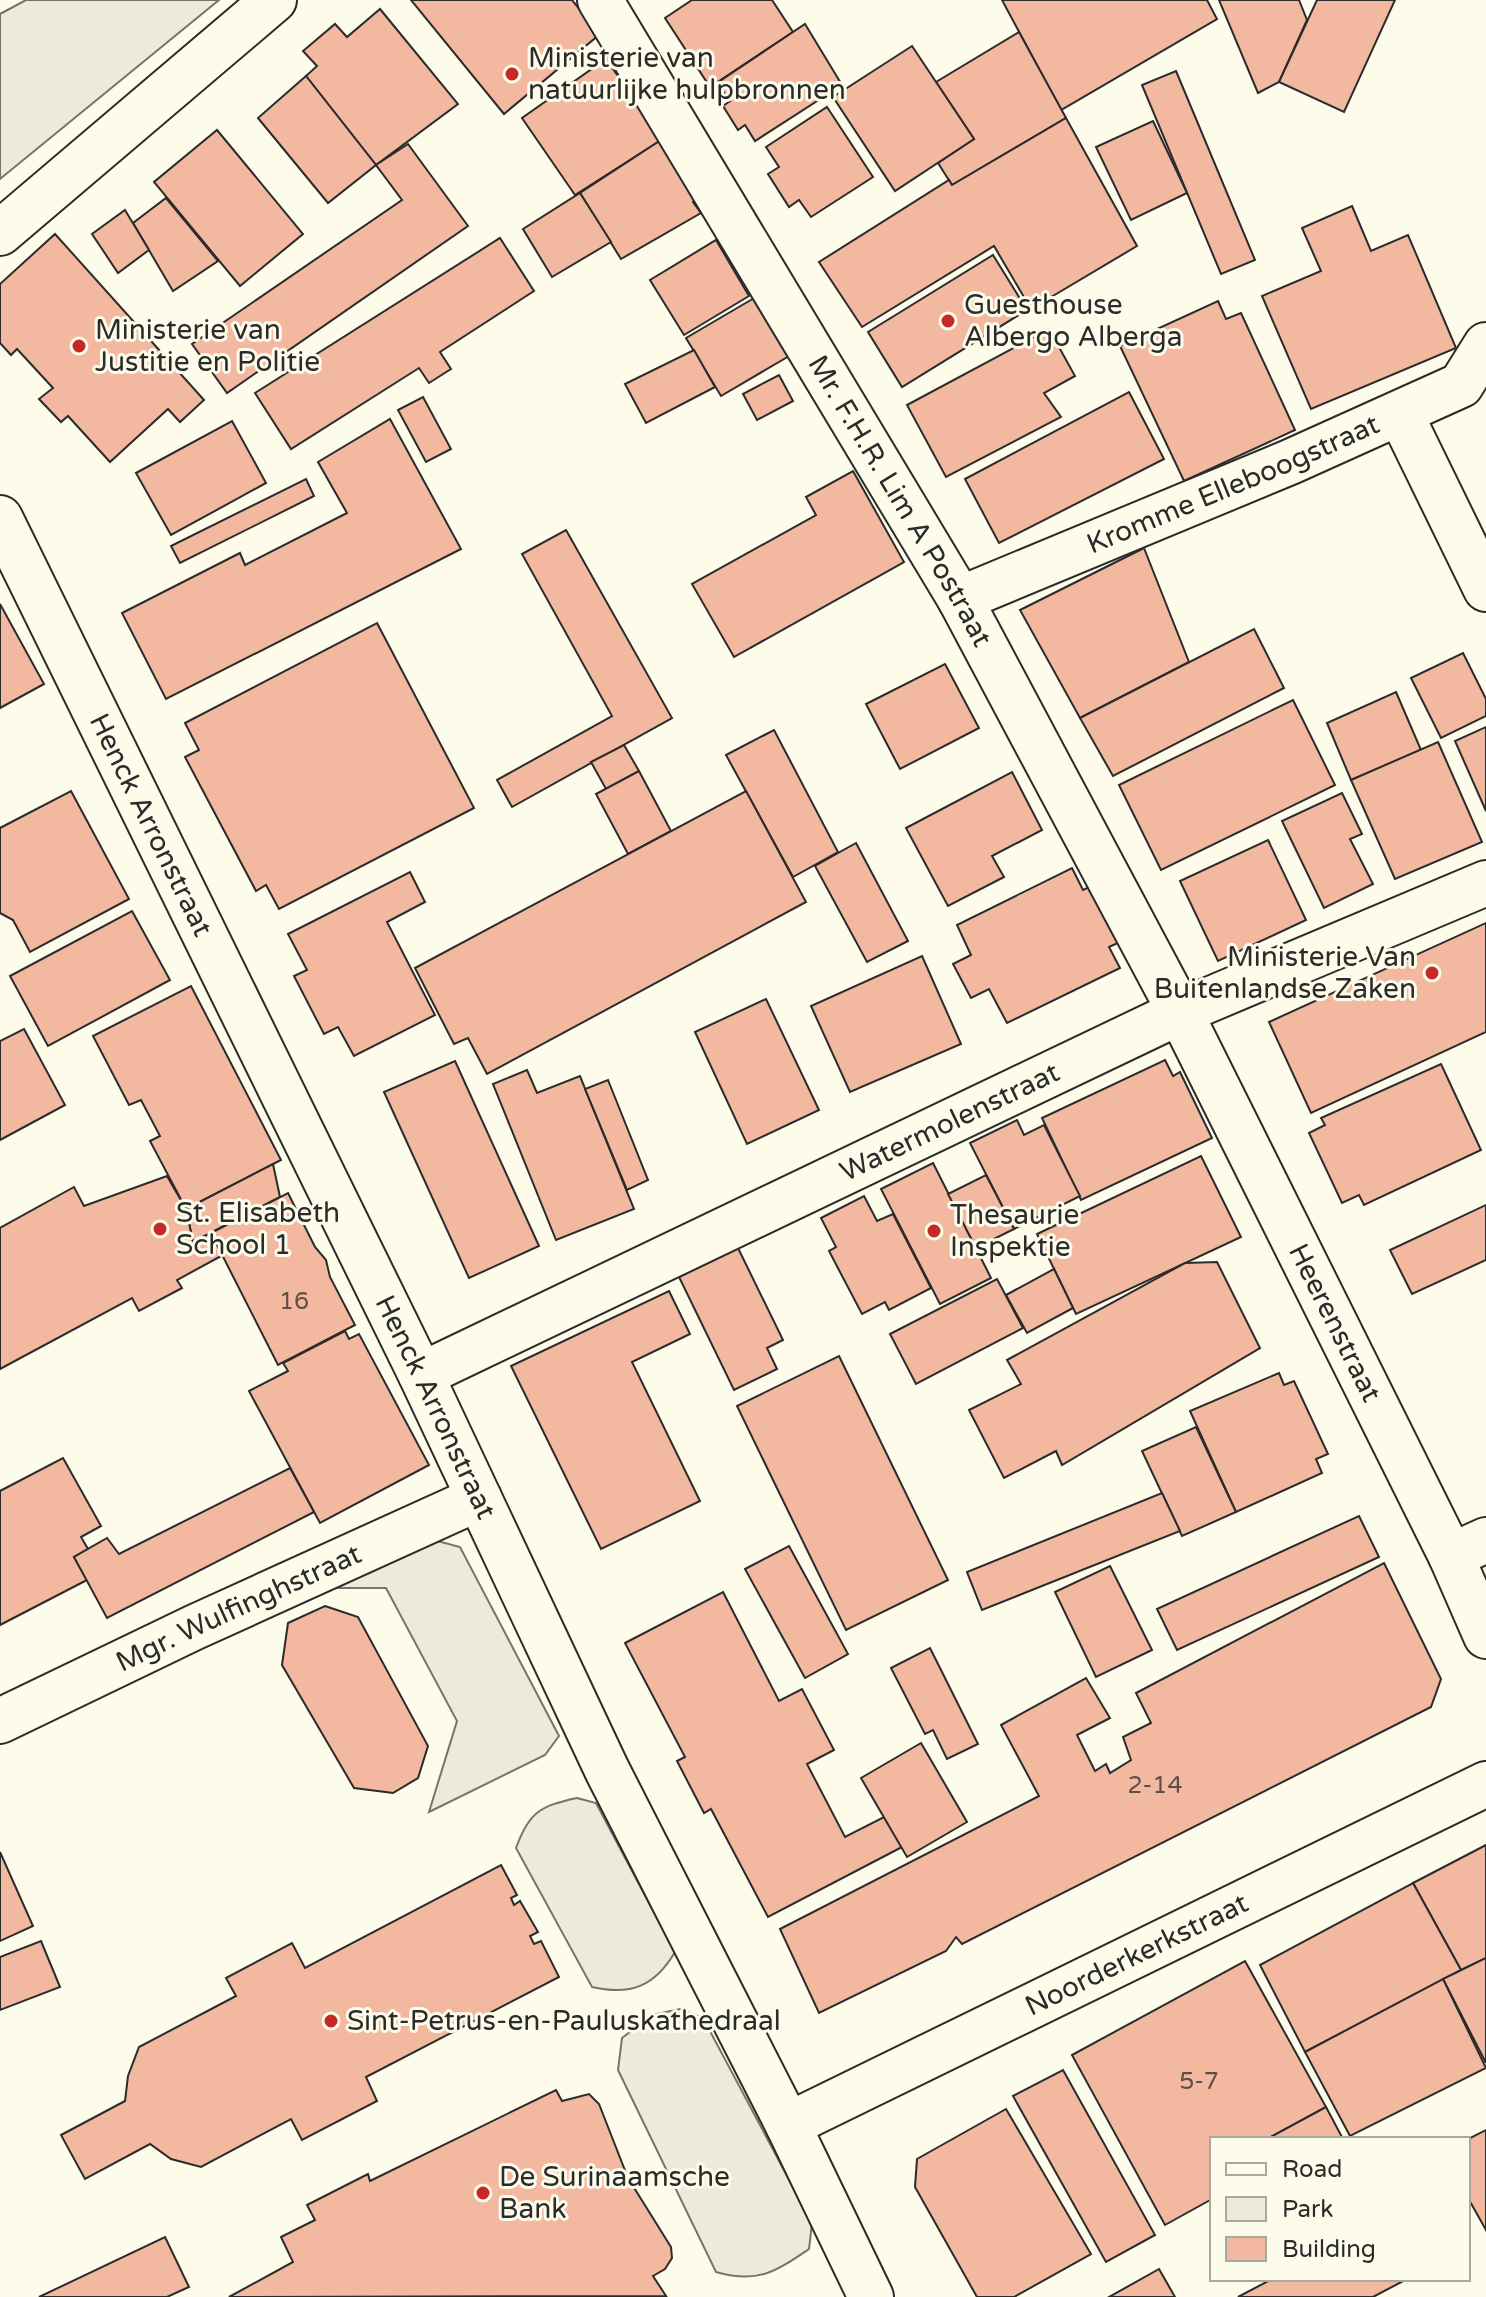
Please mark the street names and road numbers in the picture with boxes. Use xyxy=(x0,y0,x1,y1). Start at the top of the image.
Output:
street label: Mr. F.H.R. Lim A Postraat xyxy=(801,349,999,653)
street label: Kromme Elleboogstraat xyxy=(1082,407,1385,561)
street label: Henck Arronstraat xyxy=(82,708,220,942)
street label: Watermolenstraat xyxy=(835,1055,1065,1189)
street label: Heerenstraat xyxy=(1281,1238,1389,1408)
street label: Henck Arronstraat xyxy=(368,1290,503,1525)
street label: Mgr. Wulfinghstraat xyxy=(110,1537,367,1679)
street label: Noorderkerkstraat xyxy=(1019,1886,1254,2024)

